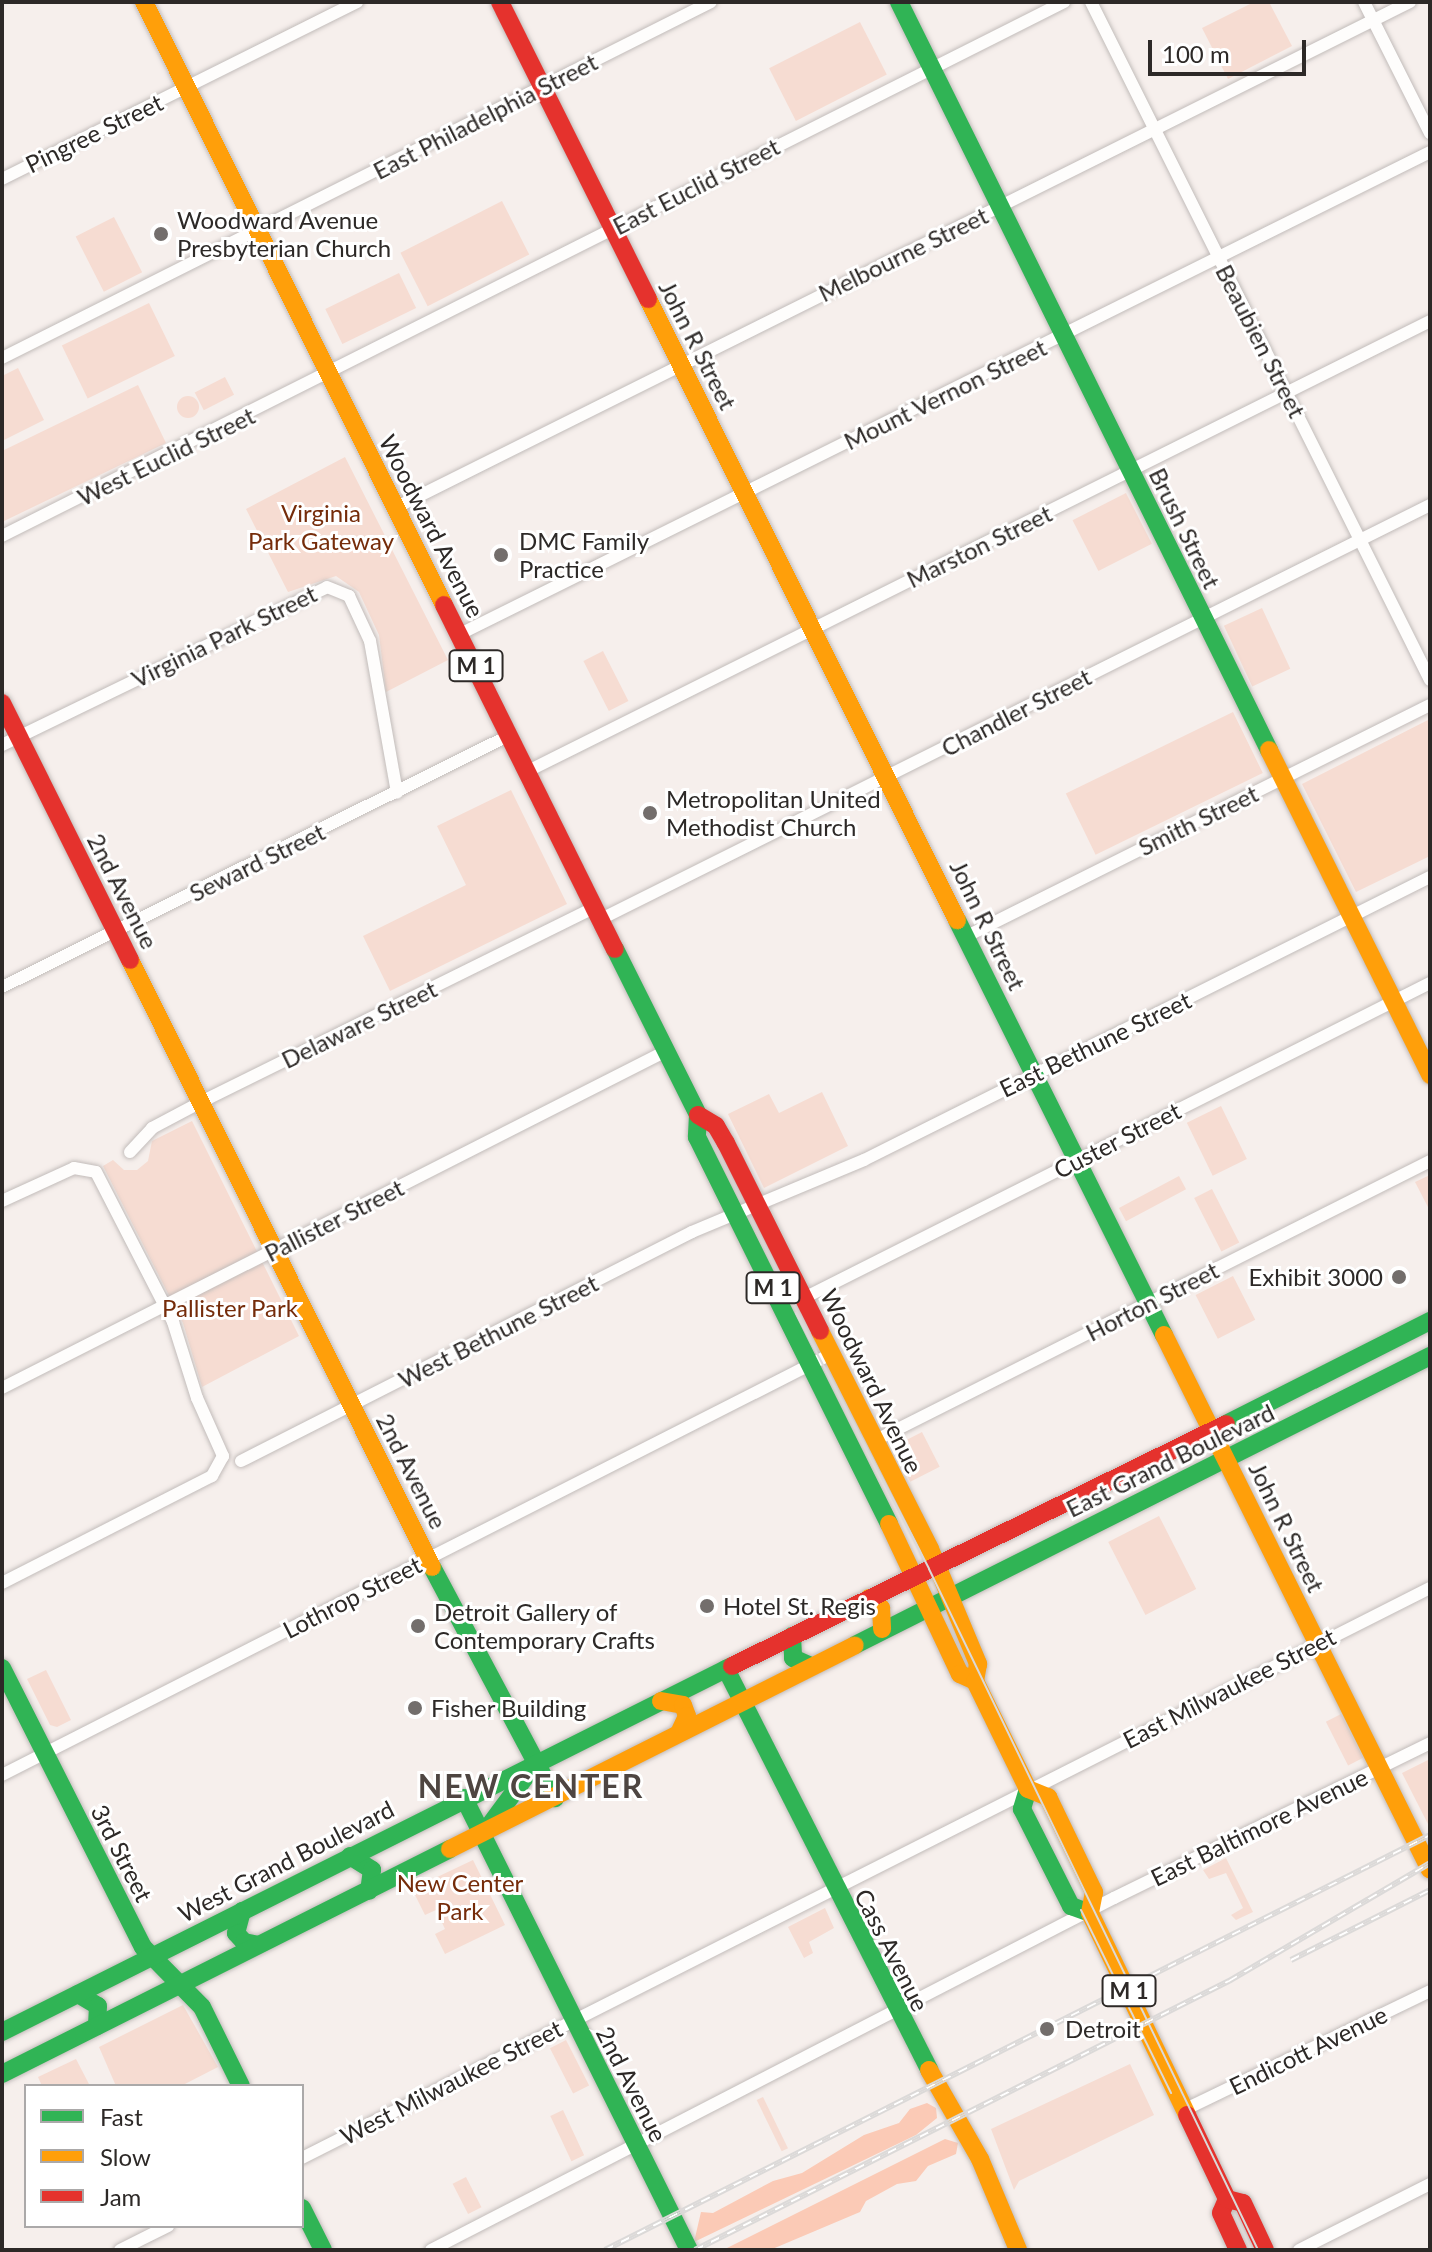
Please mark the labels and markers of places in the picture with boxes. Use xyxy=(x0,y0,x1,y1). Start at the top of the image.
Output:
place label: Woodward Avenue Presbyterian Church xyxy=(177,206,391,262)
marker: Woodward Avenue Presbyterian Church xyxy=(152,225,170,243)
place label: DMC Family Practice xyxy=(519,527,649,583)
marker: DMC Family Practice xyxy=(490,544,512,566)
place label: Metropolitan United Methodist Church xyxy=(666,785,881,841)
marker: Metropolitan United Methodist Church xyxy=(641,804,659,822)
place label: Exhibit 3000 xyxy=(1248,1263,1383,1291)
marker: Exhibit 3000 xyxy=(1390,1268,1408,1286)
place label: Hotel St. Regis xyxy=(723,1592,876,1620)
marker: Hotel St. Regis xyxy=(698,1597,716,1615)
place label: Detroit Gallery of Contemporary Crafts xyxy=(434,1598,655,1654)
marker: Detroit Gallery of Contemporary Crafts xyxy=(409,1617,427,1635)
place label: Fisher Building xyxy=(431,1694,587,1722)
marker: Fisher Building xyxy=(406,1699,424,1717)
place label: Detroit xyxy=(1065,2015,1140,2043)
marker: Detroit xyxy=(1036,2018,1058,2040)

